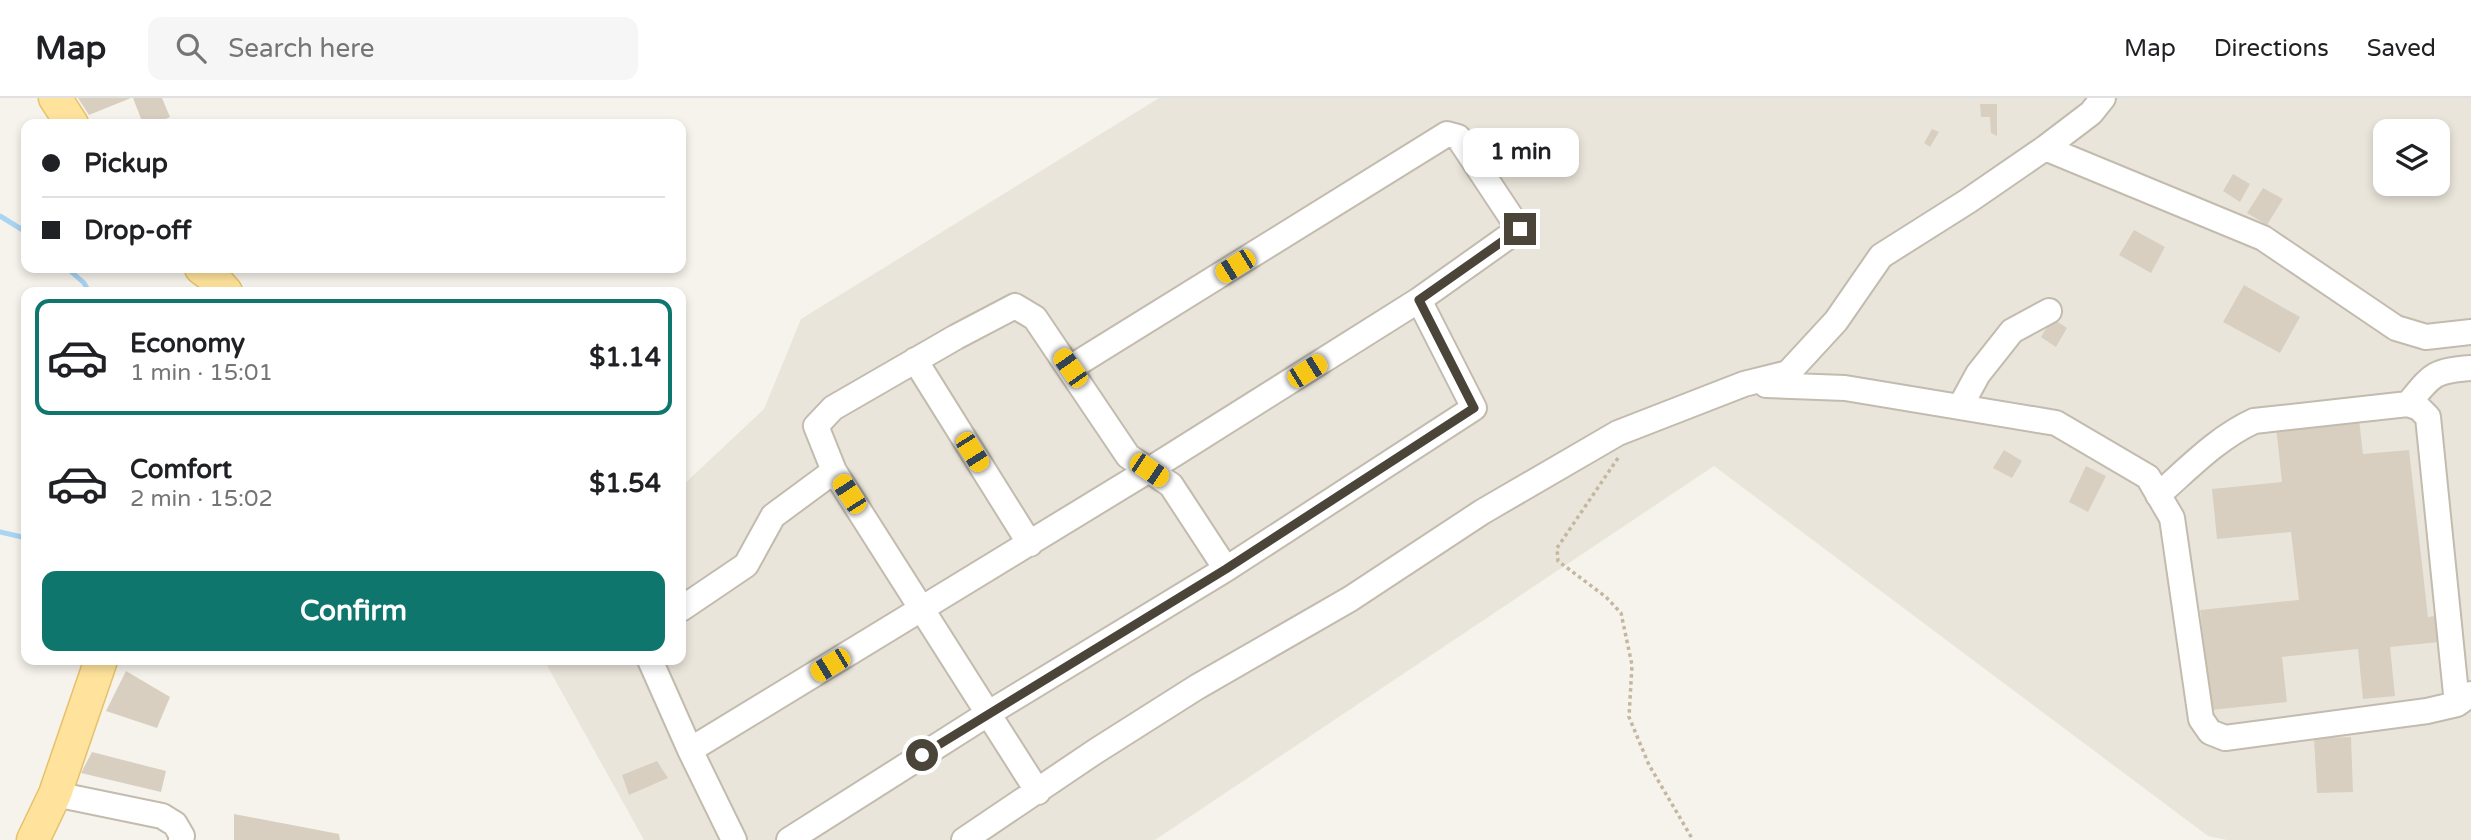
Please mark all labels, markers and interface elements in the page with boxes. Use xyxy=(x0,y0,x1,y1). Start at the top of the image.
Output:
search box xyxy=(148,17,638,80)
text: Map xyxy=(35,29,106,68)
icon: search xyxy=(172,29,210,67)
text: Search here xyxy=(228,33,374,64)
text: Map xyxy=(2124,34,2176,63)
text: Directions xyxy=(2214,34,2329,63)
text: Saved xyxy=(2367,34,2436,63)
map controls xyxy=(2373,119,2450,196)
button: layers xyxy=(2373,119,2450,196)
callout: 1 min xyxy=(1462,128,1578,176)
text: 1 min xyxy=(1490,138,1552,166)
text: Pickup xyxy=(84,148,168,179)
route end xyxy=(1504,213,1536,245)
text: Drop-off xyxy=(84,215,191,246)
car xyxy=(1212,246,1259,286)
icon: car xyxy=(46,326,109,389)
text: Economy xyxy=(130,328,245,359)
text: $1.14 xyxy=(589,342,661,373)
car xyxy=(1050,345,1091,391)
car xyxy=(1284,351,1331,391)
text: 1 min · 15:01 xyxy=(130,359,273,387)
car xyxy=(952,429,993,475)
car xyxy=(1126,450,1173,490)
icon: car xyxy=(46,452,109,515)
text: Comfort xyxy=(130,454,232,485)
text: $1.54 xyxy=(589,468,661,499)
car xyxy=(829,471,870,517)
text: 2 min · 15:02 xyxy=(130,485,273,513)
button: Confirm xyxy=(42,571,665,651)
car xyxy=(807,645,854,685)
route start xyxy=(906,739,938,771)

